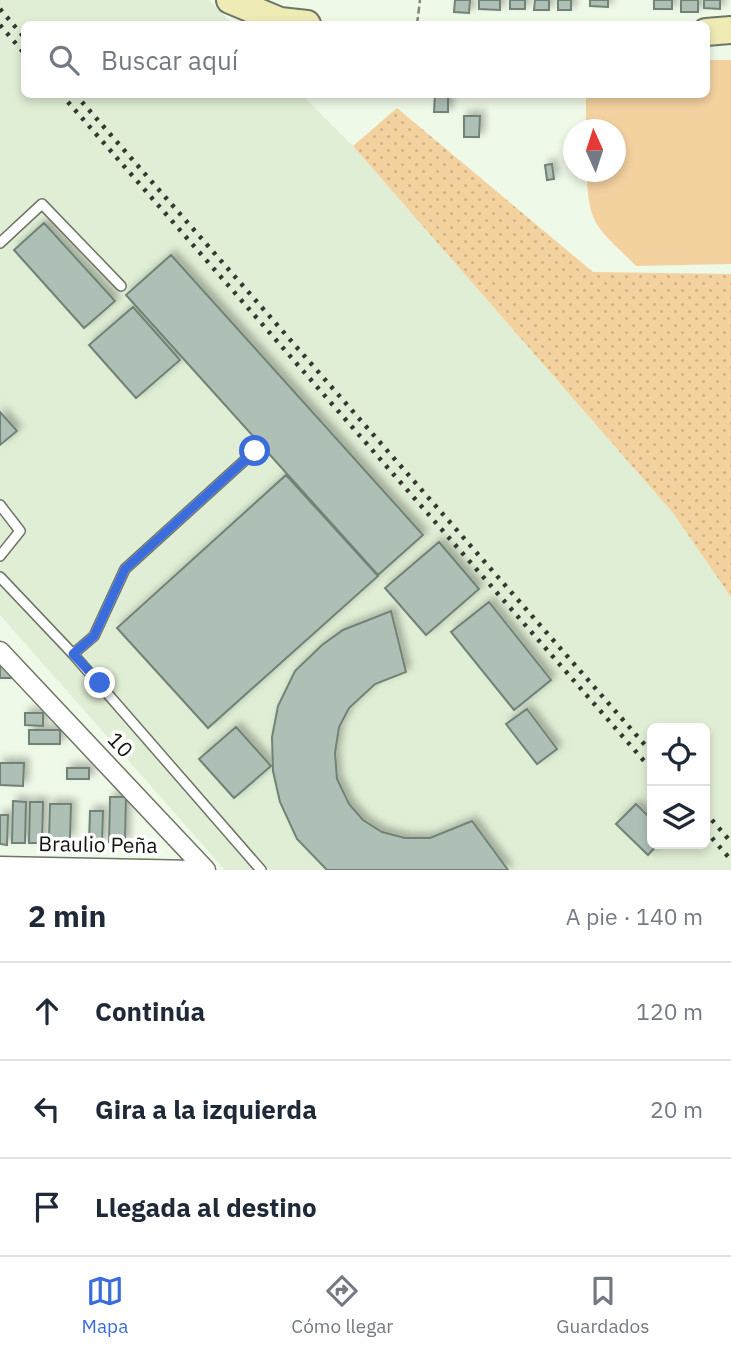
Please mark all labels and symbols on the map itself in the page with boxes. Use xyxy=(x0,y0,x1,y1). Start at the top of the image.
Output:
north arrow xyxy=(563,119,626,182)
route start xyxy=(239,435,270,466)
route end xyxy=(84,667,115,698)
street label: 10 xyxy=(102,726,140,763)
street label: Braulio Peña xyxy=(38,829,158,859)

